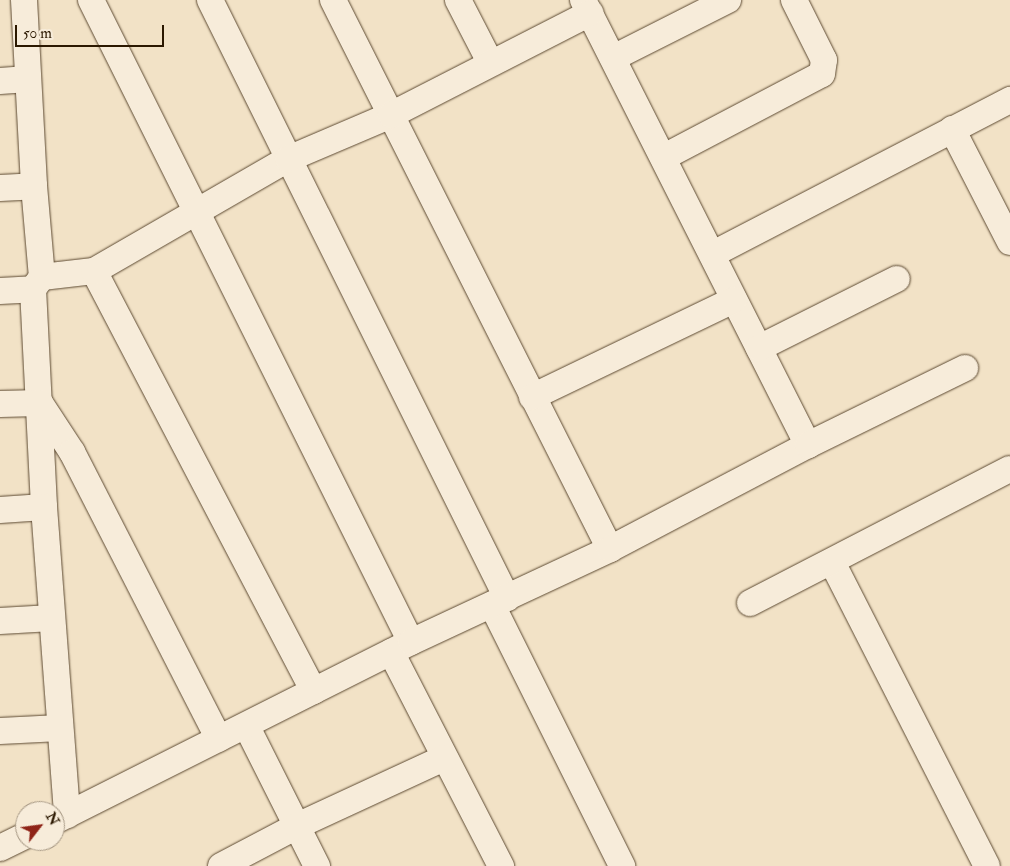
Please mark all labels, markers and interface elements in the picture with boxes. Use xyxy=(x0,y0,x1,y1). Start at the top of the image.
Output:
scale bar xyxy=(18,15,166,47)
text: 50 m xyxy=(23,24,52,43)
north arrow xyxy=(15,801,65,851)
text: N xyxy=(42,809,63,828)

